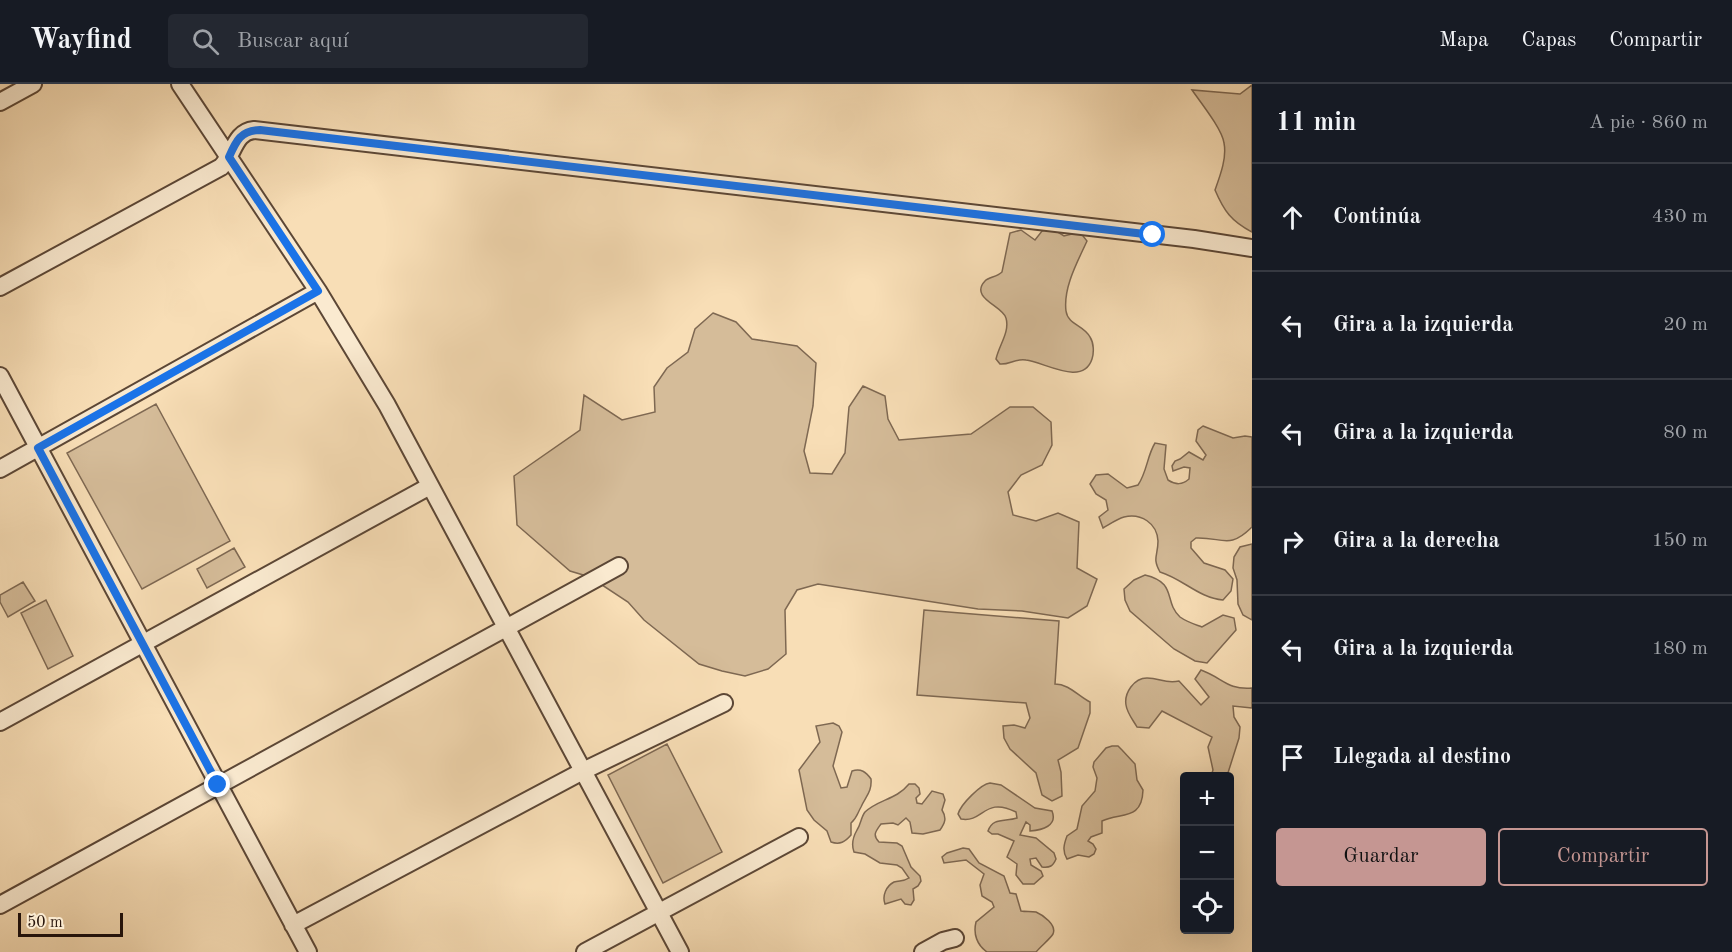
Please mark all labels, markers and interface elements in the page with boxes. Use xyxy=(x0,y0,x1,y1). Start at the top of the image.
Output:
search box xyxy=(168,14,588,68)
icon: search xyxy=(189,25,222,58)
text: Wayfind xyxy=(30,27,132,55)
text: Buscar aquí xyxy=(237,30,349,52)
text: Mapa xyxy=(1439,30,1489,51)
text: Capas xyxy=(1522,30,1576,51)
text: Compartir xyxy=(1609,30,1702,51)
text: 11 min xyxy=(1276,110,1356,136)
text: A pie · 860 m xyxy=(1589,113,1708,133)
icon: ahead xyxy=(1276,201,1309,234)
text: Continúa xyxy=(1333,206,1421,228)
text: 430 m xyxy=(1652,207,1708,227)
route start xyxy=(1139,221,1165,247)
icon: left xyxy=(1276,309,1309,342)
text: Gira a la izquierda xyxy=(1333,314,1513,336)
text: 20 m xyxy=(1663,315,1708,335)
icon: left xyxy=(1276,417,1309,450)
text: Gira a la izquierda xyxy=(1333,422,1513,444)
text: 80 m xyxy=(1663,423,1708,443)
icon: right xyxy=(1276,525,1309,558)
text: Gira a la derecha xyxy=(1333,530,1500,552)
text: 150 m xyxy=(1652,531,1708,551)
icon: left xyxy=(1276,633,1309,666)
text: Gira a la izquierda xyxy=(1333,638,1513,660)
text: 180 m xyxy=(1652,639,1708,659)
icon: arrive xyxy=(1276,741,1309,774)
text: Llegada al destino xyxy=(1333,746,1511,768)
route end xyxy=(204,771,230,797)
map controls xyxy=(1180,772,1234,934)
button: + xyxy=(1180,772,1234,826)
button: − xyxy=(1180,826,1234,880)
button: Guardar xyxy=(1276,828,1486,886)
button: Compartir xyxy=(1498,828,1708,886)
button: locate xyxy=(1180,880,1234,934)
scale bar xyxy=(18,910,123,938)
text: 50 m xyxy=(27,915,63,931)

